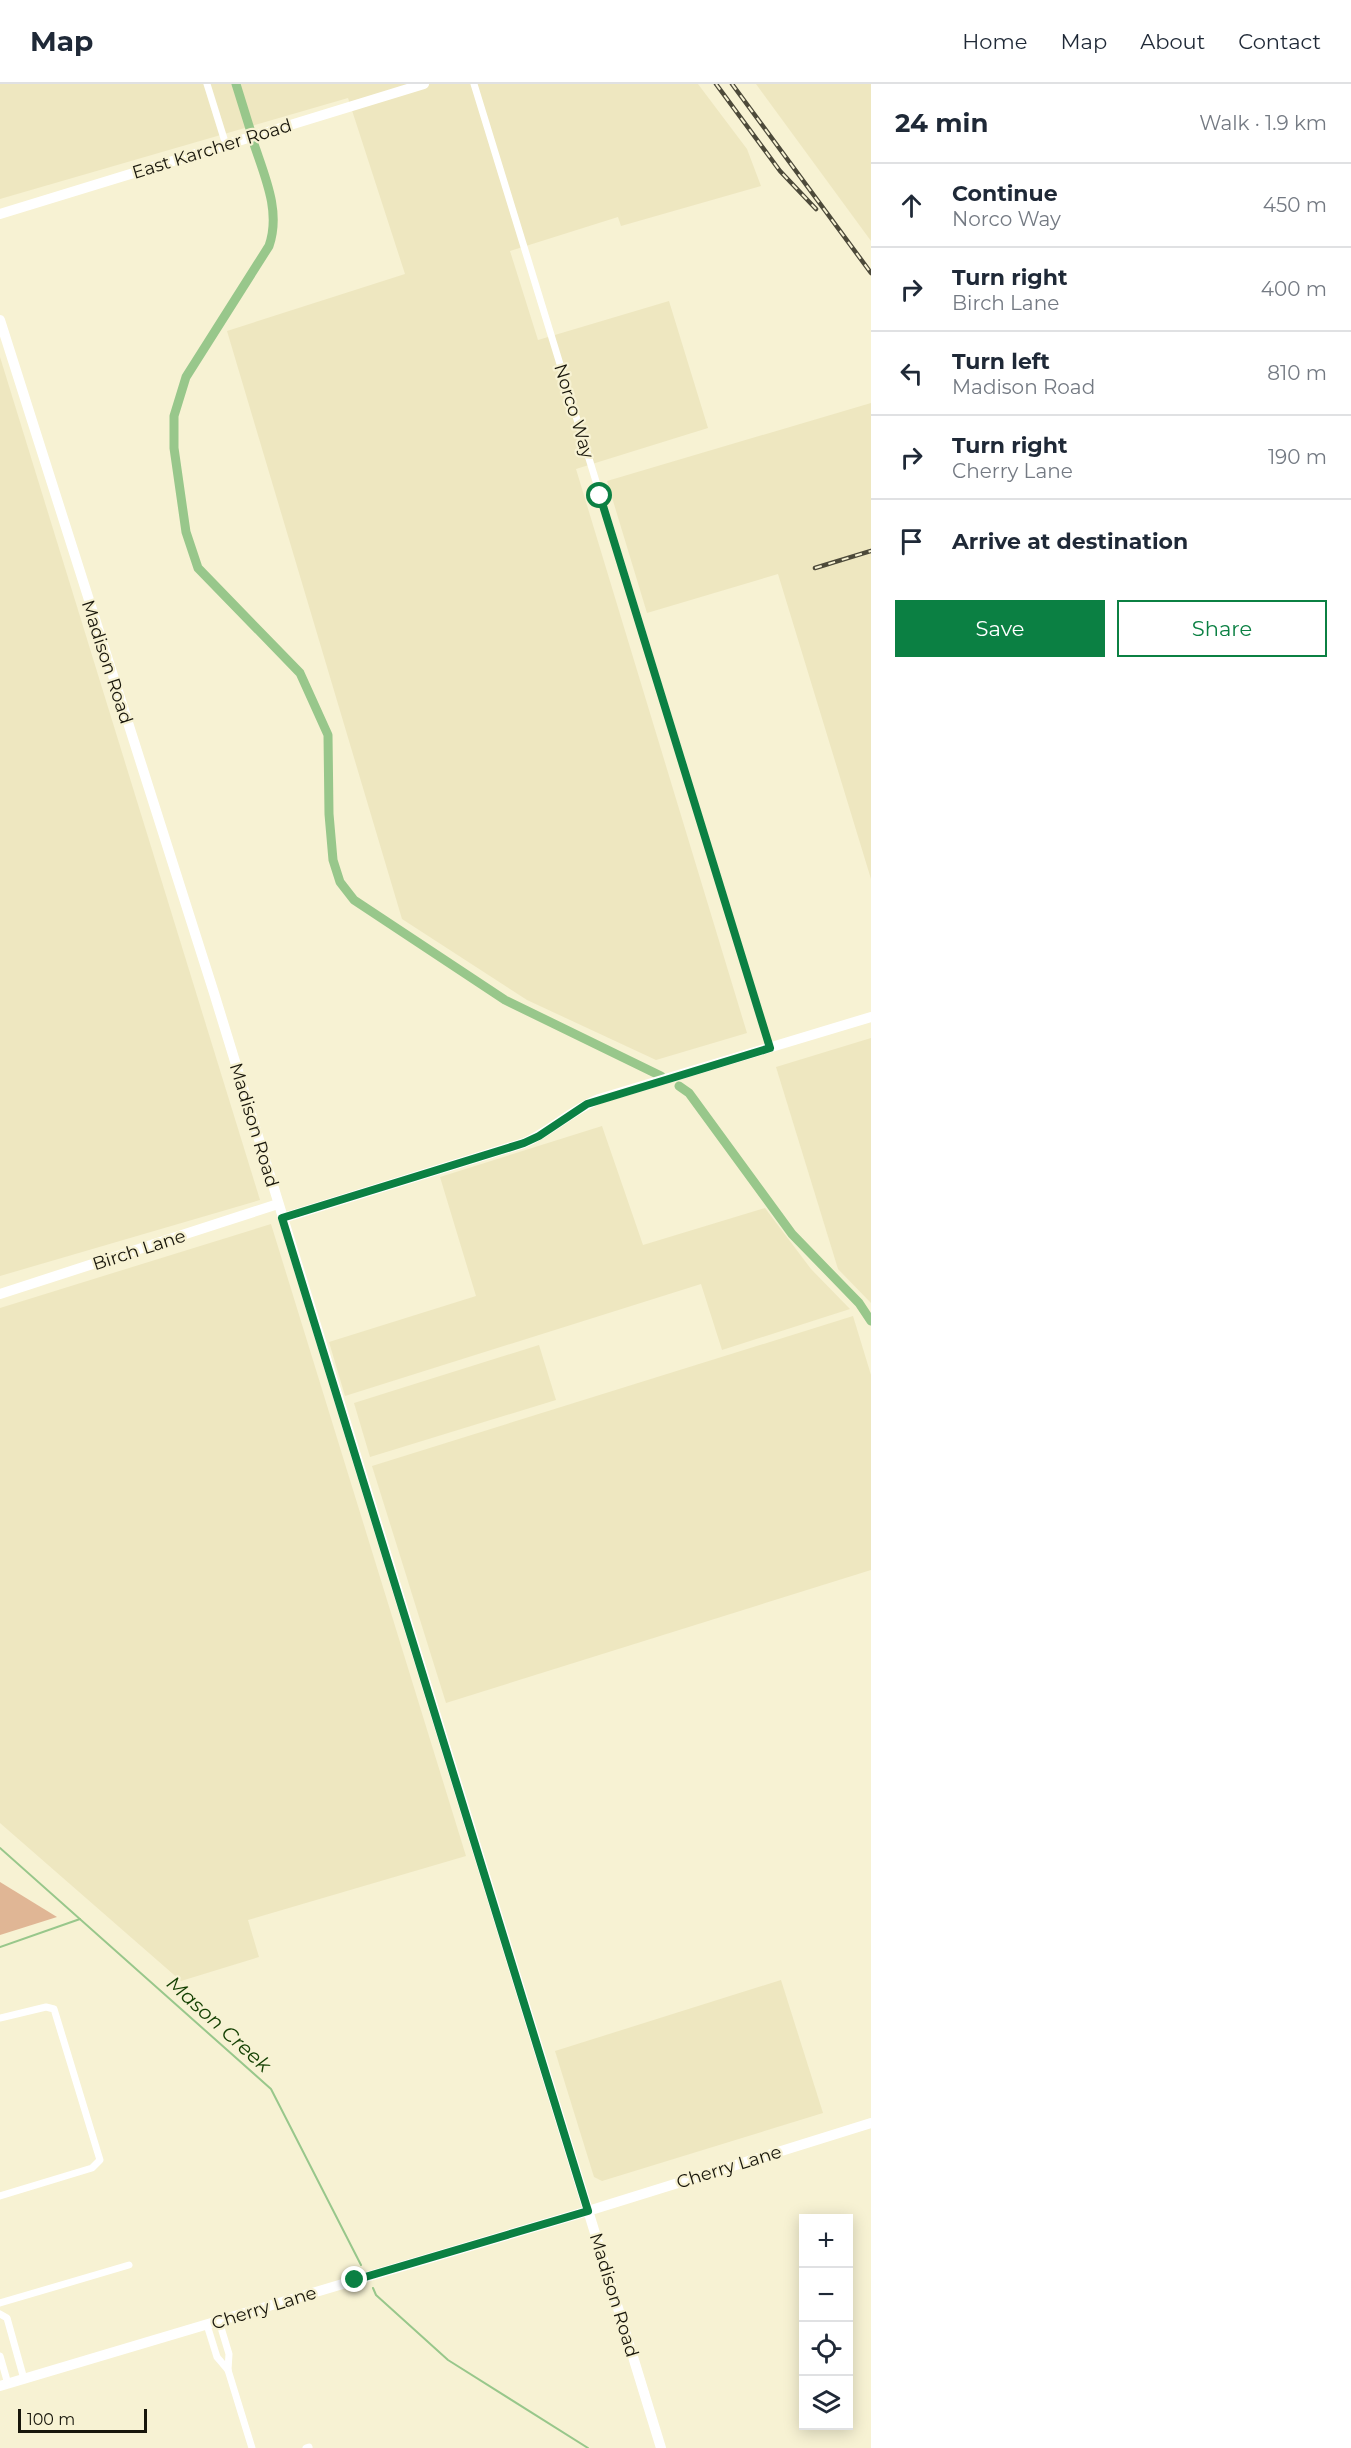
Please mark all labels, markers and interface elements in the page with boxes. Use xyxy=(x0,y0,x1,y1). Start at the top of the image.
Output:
text: Map xyxy=(30,24,93,58)
text: Home xyxy=(962,29,1027,54)
text: Map xyxy=(1060,29,1107,54)
text: About xyxy=(1140,29,1205,54)
text: Contact xyxy=(1238,29,1321,54)
text: 24 min xyxy=(895,107,988,139)
text: Walk · 1.9 km xyxy=(1199,111,1327,135)
street label: East Karcher Road xyxy=(130,114,294,184)
text: Continue xyxy=(952,180,1058,207)
icon: ahead xyxy=(895,189,928,222)
text: 450 m xyxy=(1263,193,1327,217)
text: Norco Way xyxy=(952,207,1061,231)
text: Turn right xyxy=(952,264,1067,291)
icon: right xyxy=(895,273,928,306)
text: 400 m xyxy=(1261,277,1327,301)
text: Birch Lane xyxy=(952,291,1059,315)
text: Turn left xyxy=(952,348,1050,375)
icon: left xyxy=(895,357,928,390)
street label: Norco Way xyxy=(549,361,599,461)
text: 810 m xyxy=(1267,361,1327,385)
text: Madison Road xyxy=(952,375,1095,399)
text: Turn right xyxy=(952,432,1067,459)
icon: right xyxy=(895,441,928,474)
text: 190 m xyxy=(1268,445,1327,469)
text: Cherry Lane xyxy=(952,459,1073,483)
route start xyxy=(586,482,612,508)
icon: arrive xyxy=(895,525,928,558)
text: Arrive at destination xyxy=(952,528,1188,555)
street label: Madison Road xyxy=(77,597,137,727)
button: Save xyxy=(895,600,1105,657)
button: Share xyxy=(1117,600,1327,657)
street label: Madison Road xyxy=(225,1060,283,1190)
street label: Birch Lane xyxy=(90,1225,188,1275)
water label: Mason Creek xyxy=(162,1971,277,2078)
street label: Cherry Lane xyxy=(674,2141,784,2193)
map controls xyxy=(799,2214,853,2430)
button: + xyxy=(799,2214,853,2268)
street label: Madison Road xyxy=(585,2230,643,2360)
route end xyxy=(341,2266,367,2292)
button: − xyxy=(799,2268,853,2322)
street label: Cherry Lane xyxy=(209,2282,319,2334)
button: locate xyxy=(799,2322,853,2376)
button: layers xyxy=(799,2376,853,2430)
scale bar xyxy=(18,2406,147,2434)
text: 100 m xyxy=(27,2410,75,2429)

